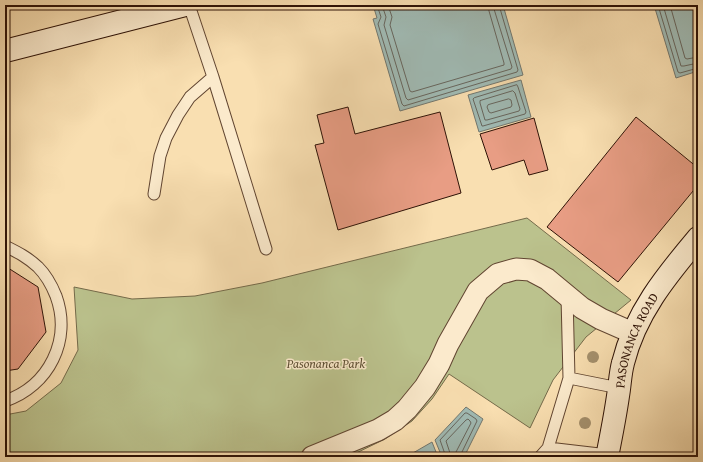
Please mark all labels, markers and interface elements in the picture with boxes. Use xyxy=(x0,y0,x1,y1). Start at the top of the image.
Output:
street label: PASONANCA ROAD xyxy=(610,289,663,389)
park label: Pasonanca Park xyxy=(286,354,365,373)

